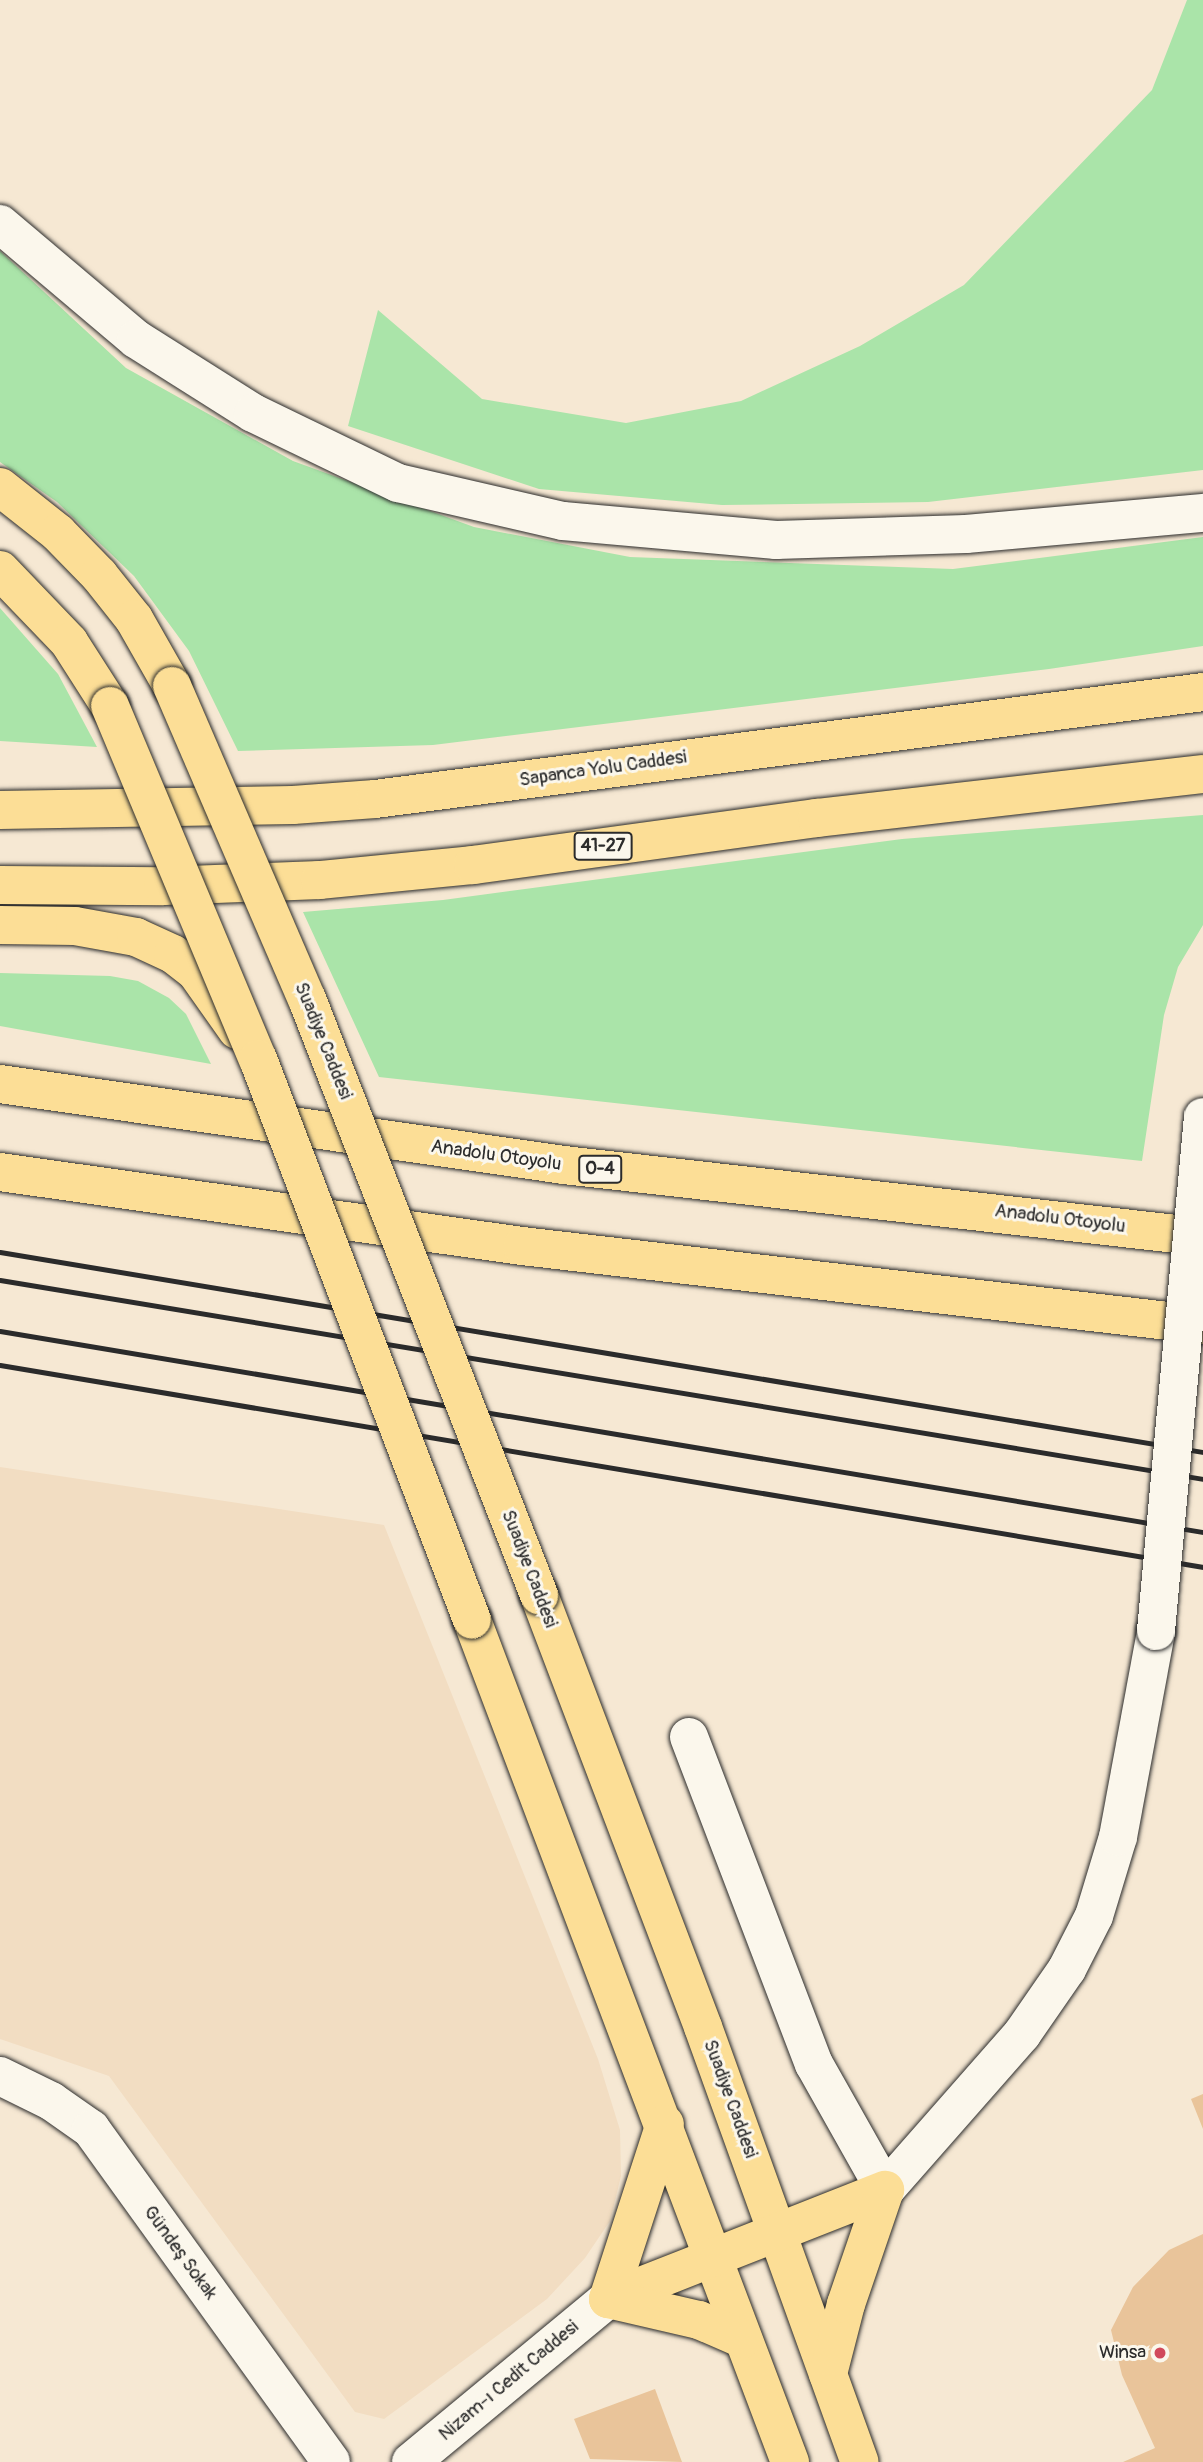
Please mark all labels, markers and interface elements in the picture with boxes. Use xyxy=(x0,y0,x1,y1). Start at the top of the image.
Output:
street label: Sapanca Yolu Caddesi xyxy=(518,746,688,792)
road number: 41-27 xyxy=(573,832,633,860)
street label: Suadiye Caddesi xyxy=(289,979,357,1103)
street label: Anadolu Otoyolu xyxy=(429,1136,563,1176)
road number: O-4 xyxy=(577,1154,623,1184)
street label: Anadolu Otoyolu xyxy=(993,1200,1127,1238)
street label: Suadiye Caddesi xyxy=(496,1507,562,1631)
street label: Suadiye Caddesi xyxy=(698,2037,762,2161)
street label: Gündeş Sokak xyxy=(138,2202,222,2304)
street label: Nizam-ı Cedit Caddesi xyxy=(435,2316,583,2446)
place label: Winsa xyxy=(1099,2342,1146,2364)
marker: Winsa xyxy=(1152,2345,1168,2361)

